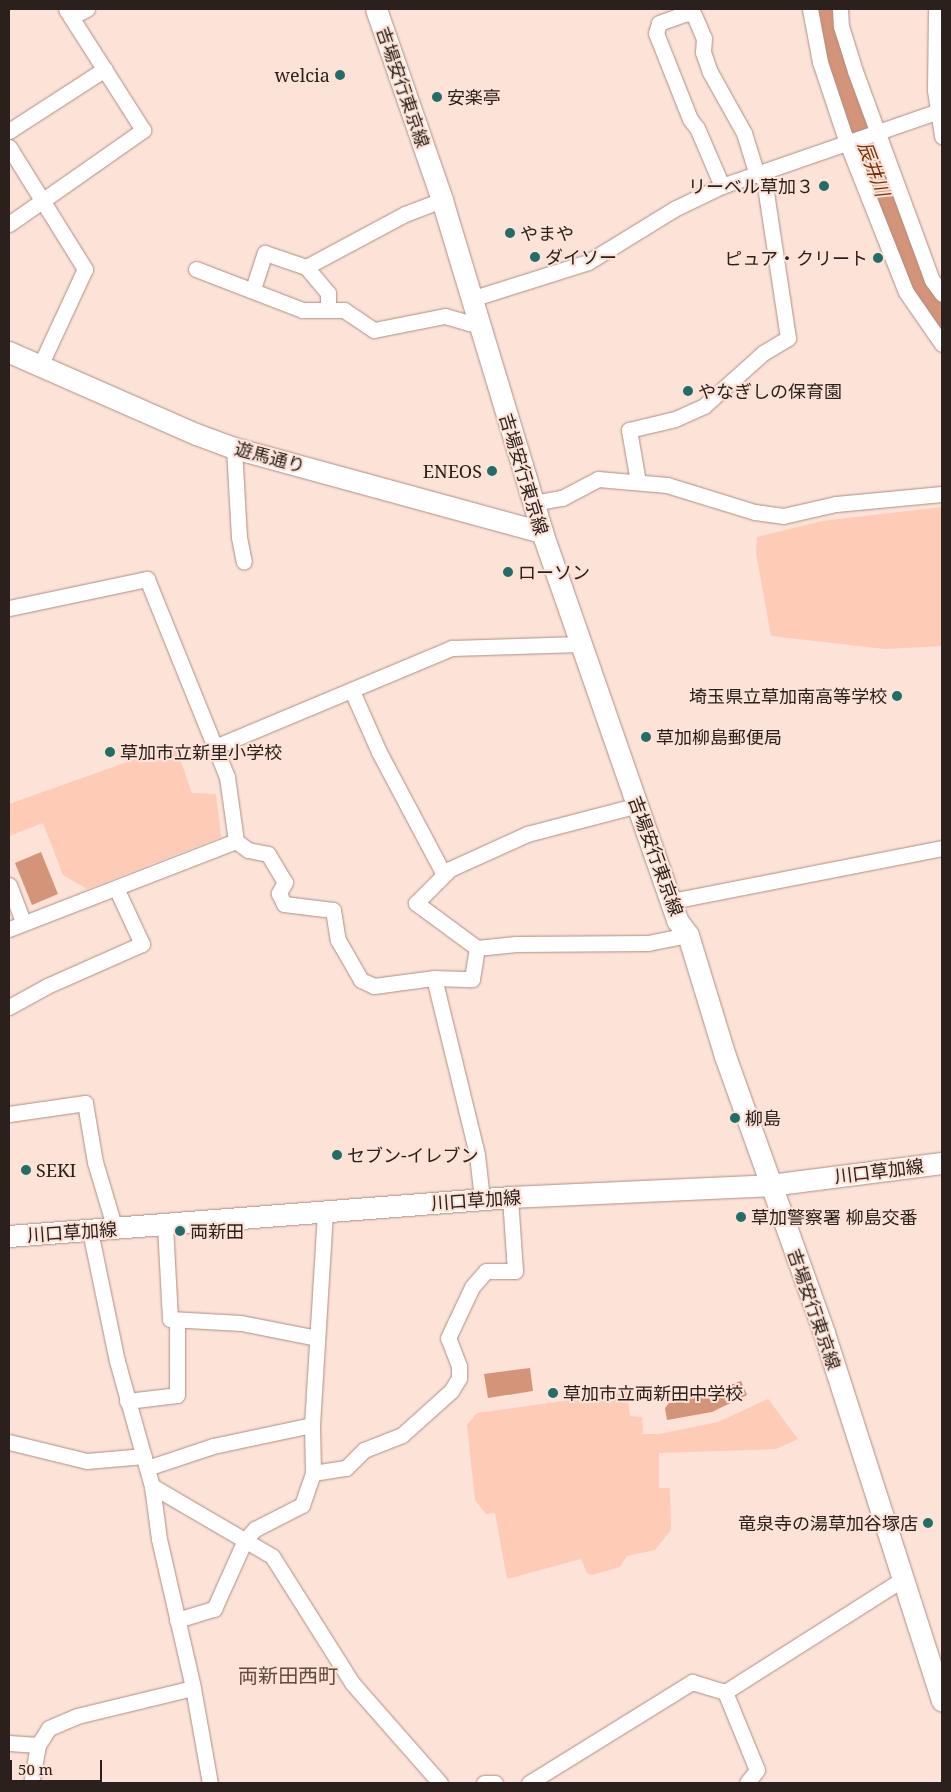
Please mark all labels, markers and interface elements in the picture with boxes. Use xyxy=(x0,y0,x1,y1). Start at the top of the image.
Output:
street label: 吉場安行東京線 xyxy=(372,24,434,150)
place label: welcia xyxy=(275,64,330,86)
marker: welcia xyxy=(334,69,346,81)
place label: 安楽亭 xyxy=(447,86,501,108)
marker: 安楽亭 xyxy=(431,91,443,103)
water label: 辰井川 xyxy=(853,138,893,200)
place label: リーベル草加３ xyxy=(688,175,814,197)
marker: リーベル草加３ xyxy=(818,180,830,192)
place label: やまや xyxy=(520,222,574,244)
marker: やまや xyxy=(504,227,516,239)
place label: ダイソー xyxy=(545,246,617,268)
place label: ピュア・クリート xyxy=(724,247,868,269)
marker: ダイソー xyxy=(529,251,541,263)
marker: ピュア・クリート xyxy=(872,252,884,264)
place label: やなぎしの保育園 xyxy=(698,380,842,402)
marker: やなぎしの保育園 xyxy=(682,385,694,397)
street label: 吉場安行東京線 xyxy=(495,411,553,537)
street label: 遊馬通り xyxy=(232,437,308,477)
place label: ENEOS xyxy=(423,460,482,482)
marker: ENEOS xyxy=(486,465,498,477)
place label: ローソン xyxy=(518,561,590,583)
marker: ローソン xyxy=(502,566,514,578)
place label: 埼玉県立草加南高等学校 xyxy=(689,685,887,707)
marker: 埼玉県立草加南高等学校 xyxy=(891,690,903,702)
place label: 草加柳島郵便局 xyxy=(656,726,782,748)
marker: 草加柳島郵便局 xyxy=(640,731,652,743)
place label: 草加市立新里小学校 xyxy=(120,741,282,763)
marker: 草加市立新里小学校 xyxy=(104,746,116,758)
street label: 吉場安行東京線 xyxy=(624,793,688,919)
place label: 柳島 xyxy=(745,1107,781,1129)
marker: 柳島 xyxy=(729,1112,741,1124)
place label: セブン-イレブン xyxy=(347,1144,479,1166)
marker: セブン-イレブン xyxy=(331,1149,343,1161)
street label: 川口草加線 xyxy=(833,1155,925,1187)
place label: SEKI xyxy=(36,1159,76,1181)
marker: SEKI xyxy=(20,1164,32,1176)
street label: 川口草加線 xyxy=(430,1186,522,1214)
place label: 草加警察署 柳島交番 xyxy=(751,1206,918,1228)
marker: 草加警察署 柳島交番 xyxy=(735,1211,747,1223)
street label: 川口草加線 xyxy=(26,1218,118,1246)
place label: 両新田 xyxy=(190,1220,244,1242)
marker: 両新田 xyxy=(174,1225,186,1237)
street label: 吉場安行東京線 xyxy=(783,1246,845,1372)
place label: 草加市立両新田中学校 xyxy=(563,1382,743,1404)
marker: 草加市立両新田中学校 xyxy=(547,1387,559,1399)
place label: 竜泉寺の湯草加谷塚店 xyxy=(738,1512,918,1534)
marker: 竜泉寺の湯草加谷塚店 xyxy=(922,1517,934,1529)
district label: 両新田西町 xyxy=(238,1663,338,1687)
scale bar xyxy=(12,1750,105,1782)
text: 50 m xyxy=(18,1759,53,1779)

